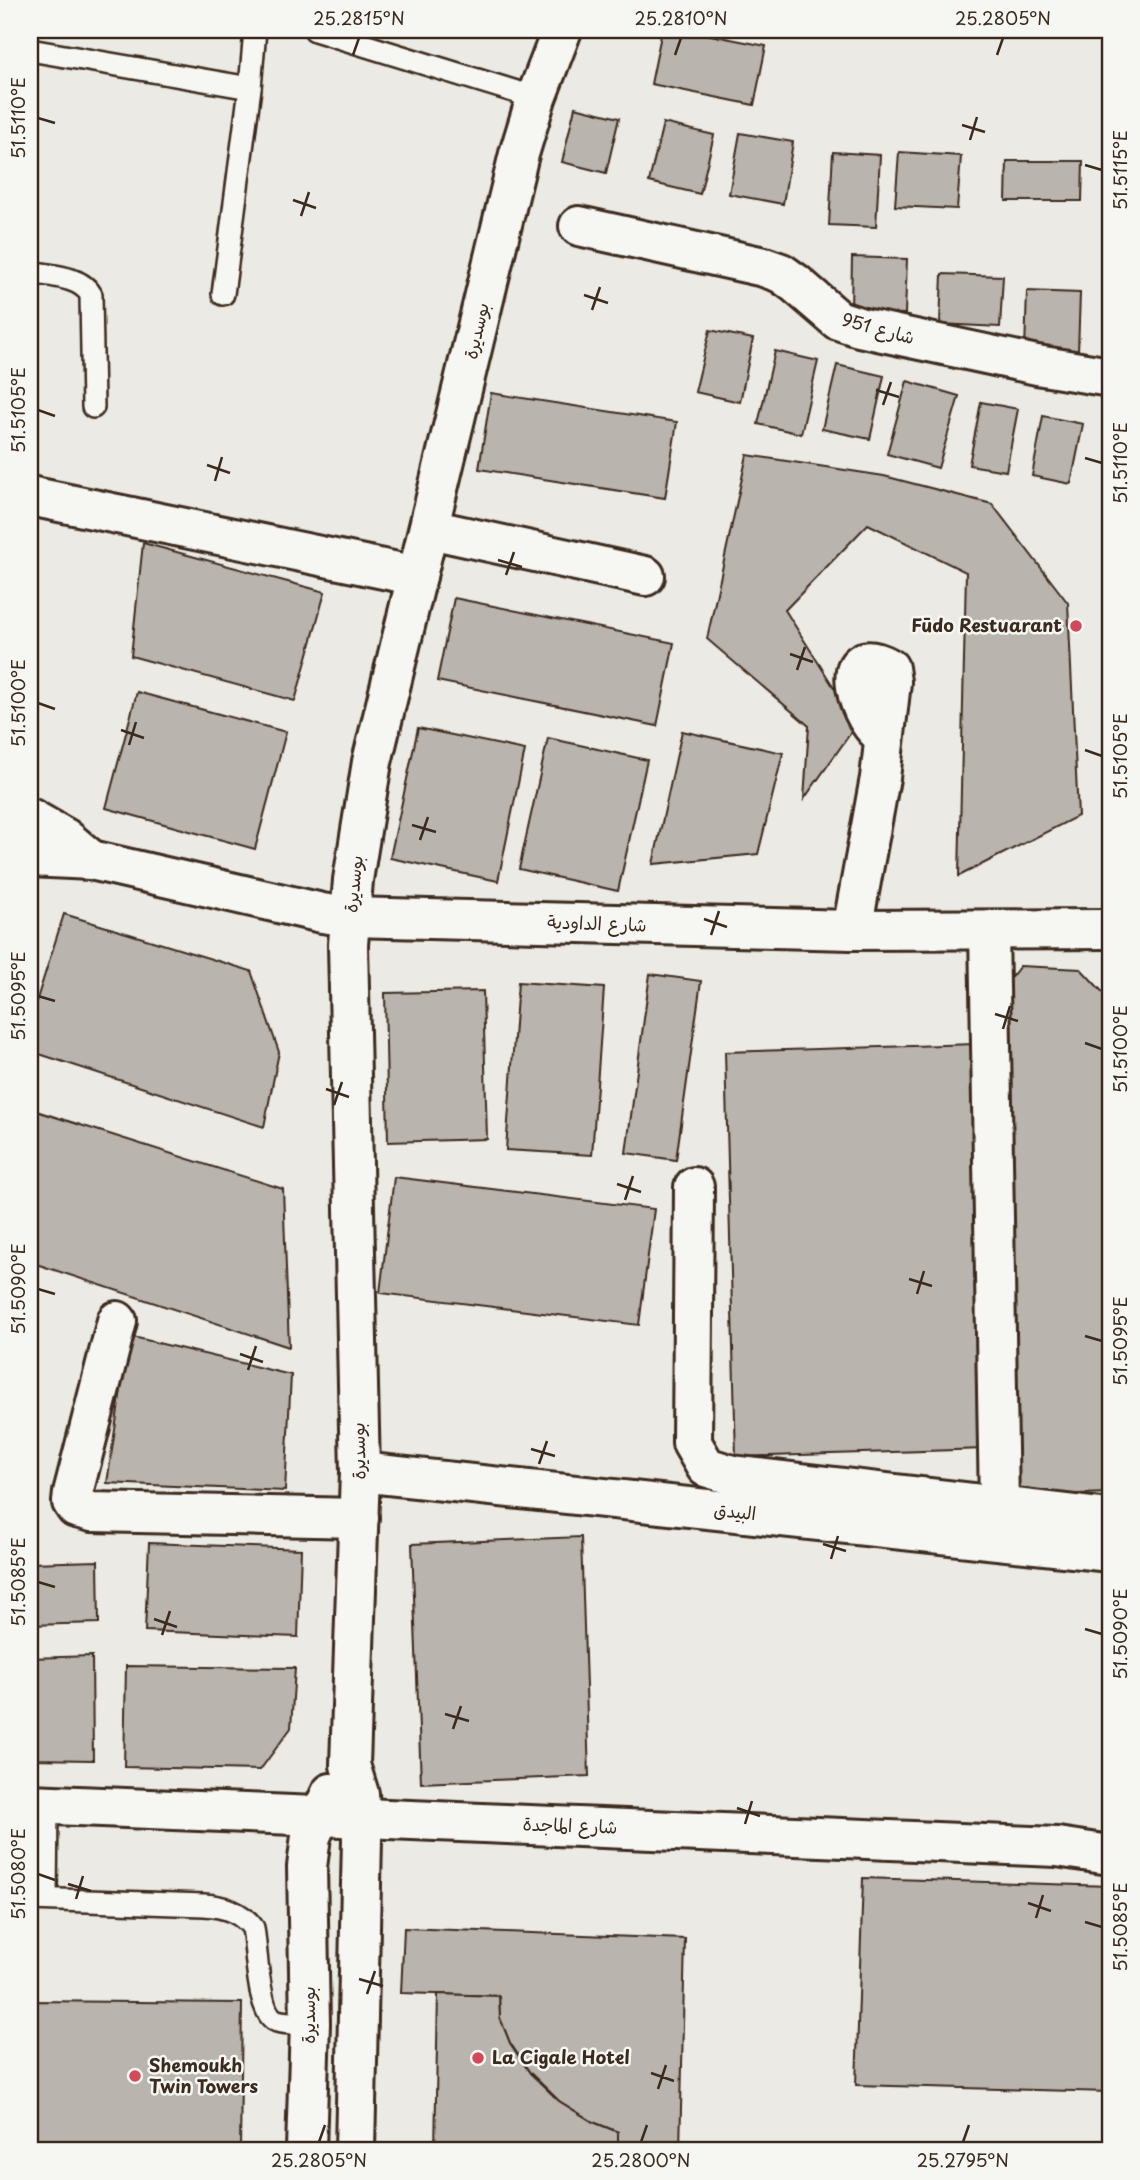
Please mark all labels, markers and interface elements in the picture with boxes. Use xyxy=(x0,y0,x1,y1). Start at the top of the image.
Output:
text: 25.2815°N xyxy=(313,4,405,31)
text: 25.2810°N xyxy=(634,4,728,31)
text: 25.2805°N xyxy=(955,4,1051,31)
text: 51.5110°E xyxy=(4,77,31,159)
text: 51.5115°E xyxy=(1106,130,1133,210)
street label: بوسديرة xyxy=(456,300,495,362)
street label: شارع 951 xyxy=(839,305,918,350)
text: 51.5105°E xyxy=(4,367,31,453)
text: 51.5110°E xyxy=(1106,422,1133,504)
place label: Fūdo Restuarant xyxy=(911,611,1062,638)
marker: Fūdo Restuarant xyxy=(1068,618,1084,634)
text: 51.5100°E xyxy=(4,659,31,747)
text: 51.5105°E xyxy=(1106,713,1133,799)
street label: بوسديرة xyxy=(336,854,369,914)
street label: شارع الداودية xyxy=(547,907,647,938)
text: 51.5095°E xyxy=(4,951,31,1041)
text: 51.5100°E xyxy=(1106,1005,1133,1093)
text: 51.5090°E xyxy=(4,1243,31,1335)
text: 51.5095°E xyxy=(1106,1296,1133,1386)
street label: بوسديرة xyxy=(344,1422,371,1480)
street label: البيدق xyxy=(713,1495,758,1526)
text: 51.5085°E xyxy=(4,1537,31,1627)
text: 51.5090°E xyxy=(1106,1588,1133,1680)
street label: شارع الماجدة xyxy=(522,1809,618,1840)
text: 51.5080°E xyxy=(4,1828,31,1920)
text: 51.5085°E xyxy=(1106,1882,1133,1972)
street label: بوسديرة xyxy=(294,1986,321,2044)
place label: La Cigale Hotel xyxy=(492,2043,630,2070)
marker: La Cigale Hotel xyxy=(470,2050,486,2066)
place label: Shemoukh Twin Towers xyxy=(149,2051,259,2099)
marker: Shemoukh Twin Towers xyxy=(127,2068,143,2084)
text: 25.2805°N xyxy=(271,2146,367,2173)
text: 25.2800°N xyxy=(591,2146,691,2173)
text: 25.2795°N xyxy=(917,2146,1009,2173)

